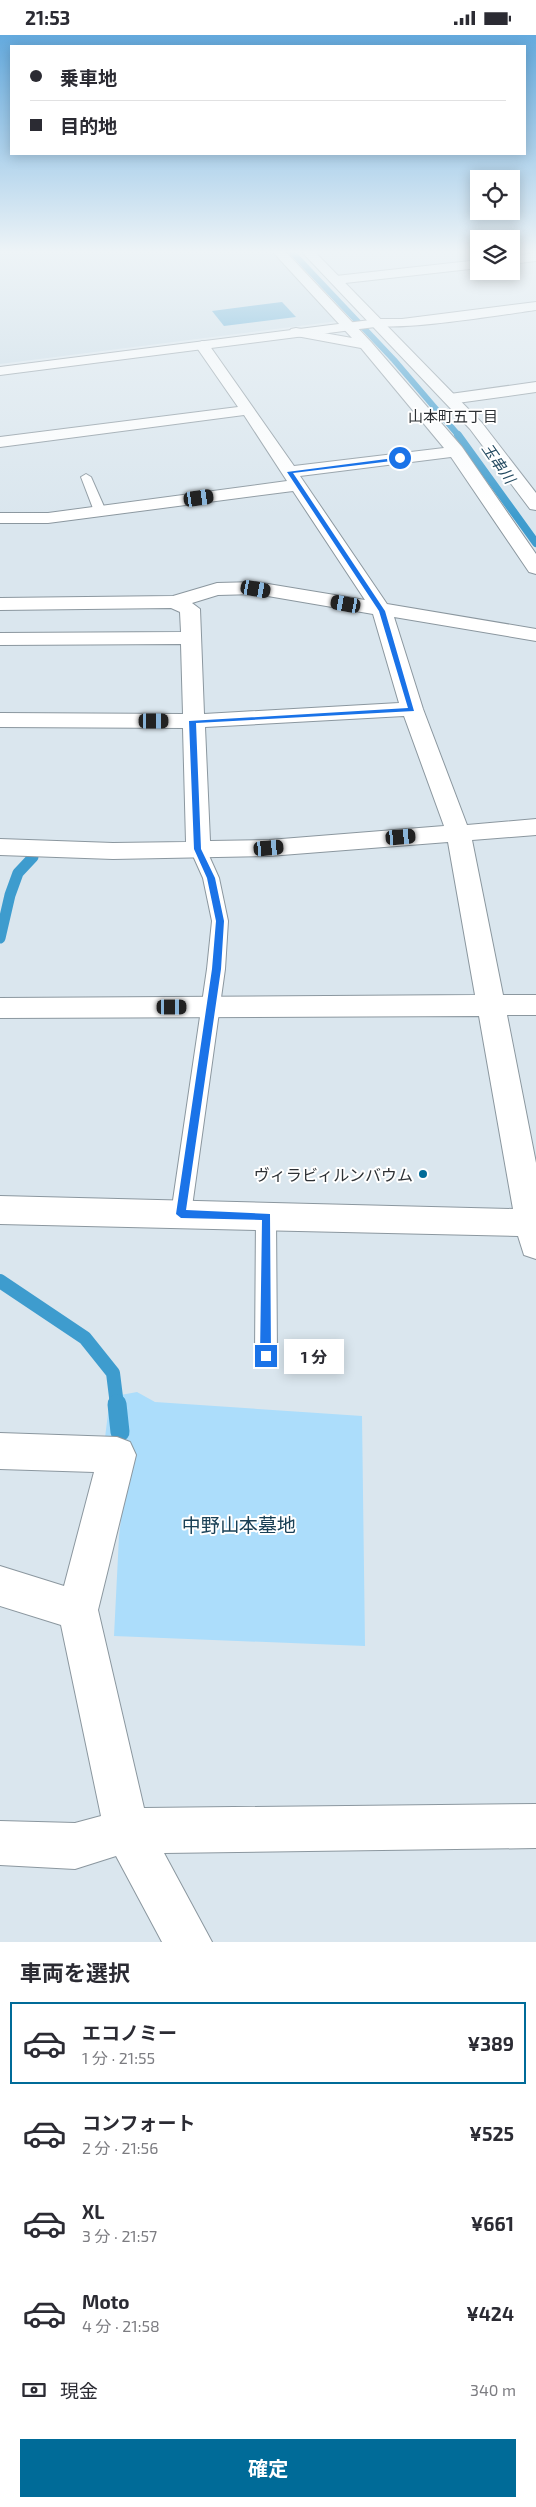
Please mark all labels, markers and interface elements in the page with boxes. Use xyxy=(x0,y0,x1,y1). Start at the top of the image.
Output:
text: 21:53 xyxy=(25,6,70,29)
text: 乗車地 xyxy=(60,66,117,89)
text: 目的地 xyxy=(60,114,117,137)
map controls xyxy=(470,170,520,280)
button: locate xyxy=(470,170,520,220)
button: layers xyxy=(470,230,520,280)
district label: 山本町五丁目 xyxy=(408,407,498,425)
water label: 玉串川 xyxy=(479,439,520,488)
route start xyxy=(389,447,411,469)
car xyxy=(183,488,214,508)
car xyxy=(239,579,272,599)
car xyxy=(329,594,362,614)
car xyxy=(139,714,169,729)
car xyxy=(385,828,416,846)
car xyxy=(253,839,284,857)
car xyxy=(157,1000,187,1015)
place label: ヴィラビィルンバウム xyxy=(254,1165,413,1184)
marker: ヴィラビィルンバウム xyxy=(417,1168,429,1180)
callout: 1 分 xyxy=(284,1339,344,1373)
route end xyxy=(255,1345,277,1367)
text: 1 分 xyxy=(301,1347,327,1366)
park label: 中野山本墓地 xyxy=(182,1513,296,1536)
text: 車両を選択 xyxy=(20,1959,130,1985)
icon: car xyxy=(22,2021,67,2066)
text: エコノミー xyxy=(82,2021,177,2044)
text: ¥389 xyxy=(468,2032,514,2055)
text: 1 分 · 21:55 xyxy=(82,2048,155,2067)
icon: car xyxy=(22,2111,67,2156)
text: コンフォート xyxy=(82,2111,195,2134)
text: ¥525 xyxy=(469,2122,514,2145)
text: 2 分 · 21:56 xyxy=(82,2138,158,2157)
text: XL xyxy=(82,2200,104,2223)
icon: car xyxy=(22,2201,67,2246)
text: ¥661 xyxy=(471,2212,514,2235)
text: 3 分 · 21:57 xyxy=(82,2226,157,2245)
text: Moto xyxy=(82,2290,130,2313)
icon: car xyxy=(22,2291,67,2336)
text: ¥424 xyxy=(466,2302,514,2325)
text: 4 分 · 21:58 xyxy=(82,2316,160,2335)
icon: cash xyxy=(20,2376,48,2404)
text: 現金 xyxy=(60,2379,98,2402)
text: 340 m xyxy=(470,2380,516,2399)
button: 確定 xyxy=(20,2439,516,2497)

